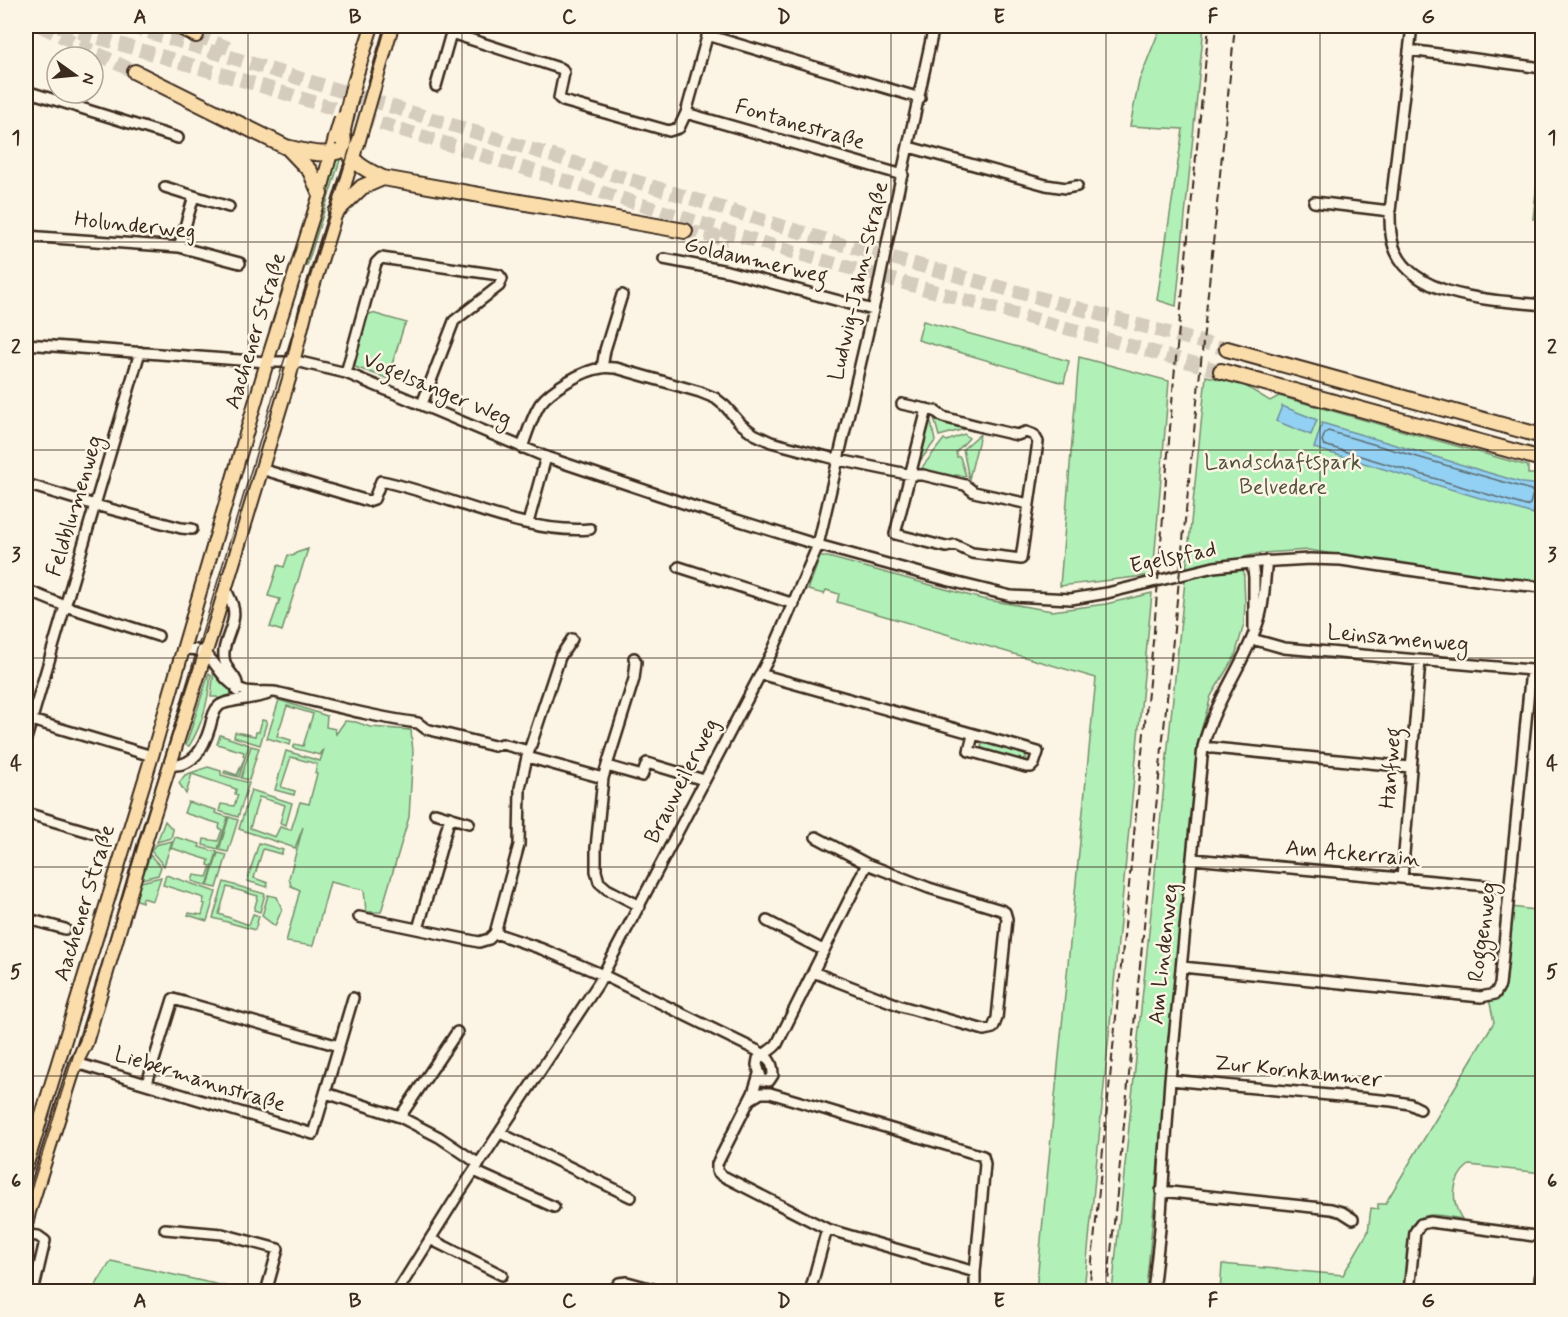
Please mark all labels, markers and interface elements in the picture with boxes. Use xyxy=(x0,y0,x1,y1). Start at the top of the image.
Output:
text: A xyxy=(133,4,147,31)
text: B xyxy=(349,4,362,31)
text: C xyxy=(562,4,577,31)
text: D xyxy=(777,4,791,31)
text: E xyxy=(993,4,1005,31)
text: F xyxy=(1208,4,1219,31)
text: G xyxy=(1421,4,1435,31)
north arrow xyxy=(45,45,105,105)
text: N xyxy=(77,71,100,86)
street label: Fontanestraße xyxy=(732,93,868,157)
text: 1 xyxy=(12,125,20,152)
text: 1 xyxy=(1548,125,1556,152)
street label: Ludwig-Jahn-Straße xyxy=(822,179,897,383)
street label: Holunderweg xyxy=(73,206,197,247)
street label: Goldammerweg xyxy=(681,231,831,294)
street label: Aachener Straße xyxy=(219,249,293,413)
text: 2 xyxy=(11,334,21,361)
text: 2 xyxy=(1547,334,1557,361)
street label: Vogelsanger Weg xyxy=(357,346,516,437)
street label: Feldblumenweg xyxy=(40,432,113,581)
park label: Landschaftspark Belvedere xyxy=(1204,449,1362,502)
street label: Egelspfad xyxy=(1127,535,1219,582)
text: 3 xyxy=(11,542,21,569)
text: 3 xyxy=(1547,542,1557,569)
street label: Leinsamenweg xyxy=(1326,619,1470,662)
street label: Brauweilerweg xyxy=(638,714,726,849)
street label: Hanfweg xyxy=(1373,726,1412,810)
text: 4 xyxy=(10,751,22,778)
text: 4 xyxy=(1546,751,1558,778)
street label: Aachener Straße xyxy=(48,821,122,985)
street label: Am Ackerrain xyxy=(1284,834,1422,874)
street label: Roggenweg xyxy=(1462,880,1507,984)
street label: Am Lindenweg xyxy=(1143,882,1186,1026)
text: 5 xyxy=(10,959,22,986)
text: 5 xyxy=(1546,959,1558,986)
street label: Liebermannstraße xyxy=(111,1041,289,1119)
street label: Zur Kornkammer xyxy=(1213,1049,1384,1095)
text: 6 xyxy=(11,1168,21,1195)
text: 6 xyxy=(1547,1168,1557,1195)
text: A xyxy=(133,1288,147,1315)
text: B xyxy=(349,1288,362,1315)
text: C xyxy=(562,1288,577,1315)
text: D xyxy=(777,1288,791,1315)
text: E xyxy=(993,1288,1005,1315)
text: F xyxy=(1208,1288,1219,1315)
text: G xyxy=(1421,1288,1435,1315)

